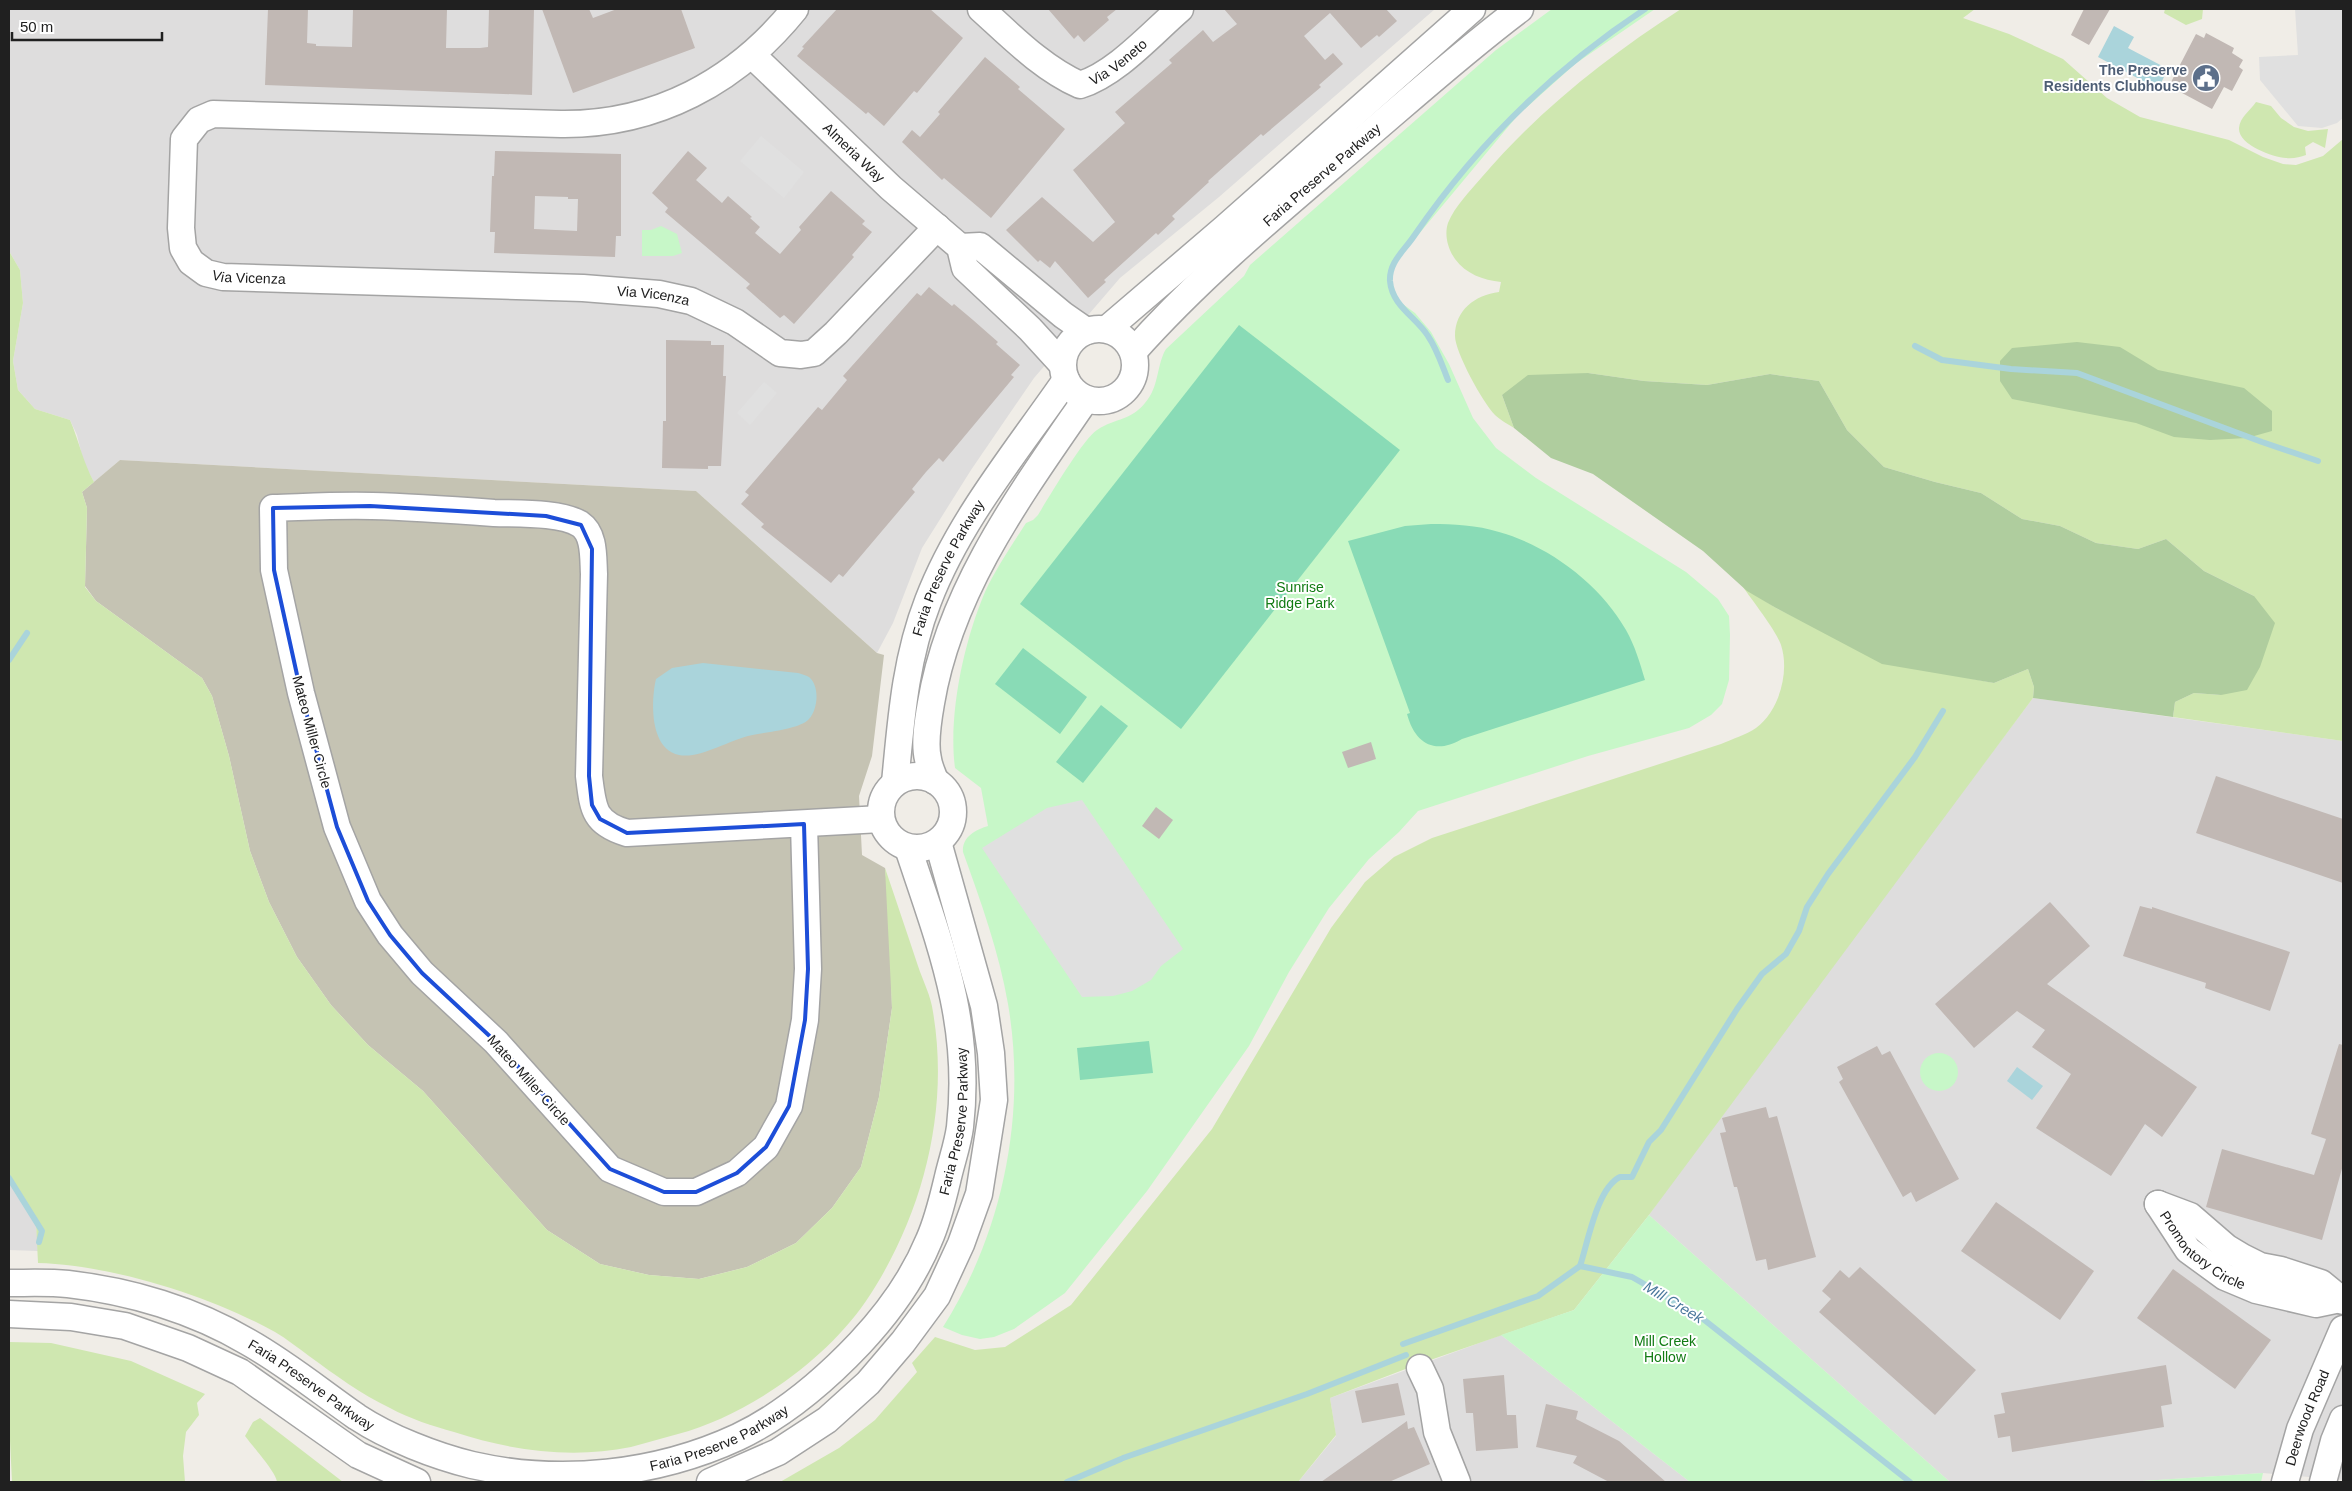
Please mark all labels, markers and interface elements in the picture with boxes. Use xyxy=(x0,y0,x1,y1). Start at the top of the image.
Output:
scale bar xyxy=(12,10,162,42)
text: 50 m xyxy=(20,18,53,35)
street label: Via Veneto xyxy=(1087,35,1150,88)
place label: The Preserve Residents Clubhouse xyxy=(2044,62,2187,94)
public building icon: The Preserve Residents Clubhouse xyxy=(2191,63,2221,93)
street label: Almeria Way xyxy=(820,119,888,186)
street label: Faria Preserve Parkway xyxy=(1260,120,1384,230)
street label: Via Vicenza xyxy=(211,267,286,287)
street label: Via Vicenza xyxy=(616,283,691,309)
street label: Faria Preserve Parkway xyxy=(909,497,987,638)
park label: Sunrise Ridge Park xyxy=(1265,579,1336,611)
street label: Mateo Miller Circle xyxy=(289,674,335,790)
street label: Mateo Miller Circle xyxy=(484,1032,574,1129)
street label: Faria Preserve Parkway xyxy=(936,1047,971,1197)
street label: Promontory Circle xyxy=(2157,1208,2248,1293)
water label: Mill Creek xyxy=(1641,1278,1708,1327)
park label: Mill Creek Hollow xyxy=(1634,1333,1697,1365)
street label: Faria Preserve Parkway xyxy=(246,1336,377,1434)
street label: Deerwood Road xyxy=(2282,1367,2332,1467)
street label: Faria Preserve Parkway xyxy=(648,1402,791,1474)

